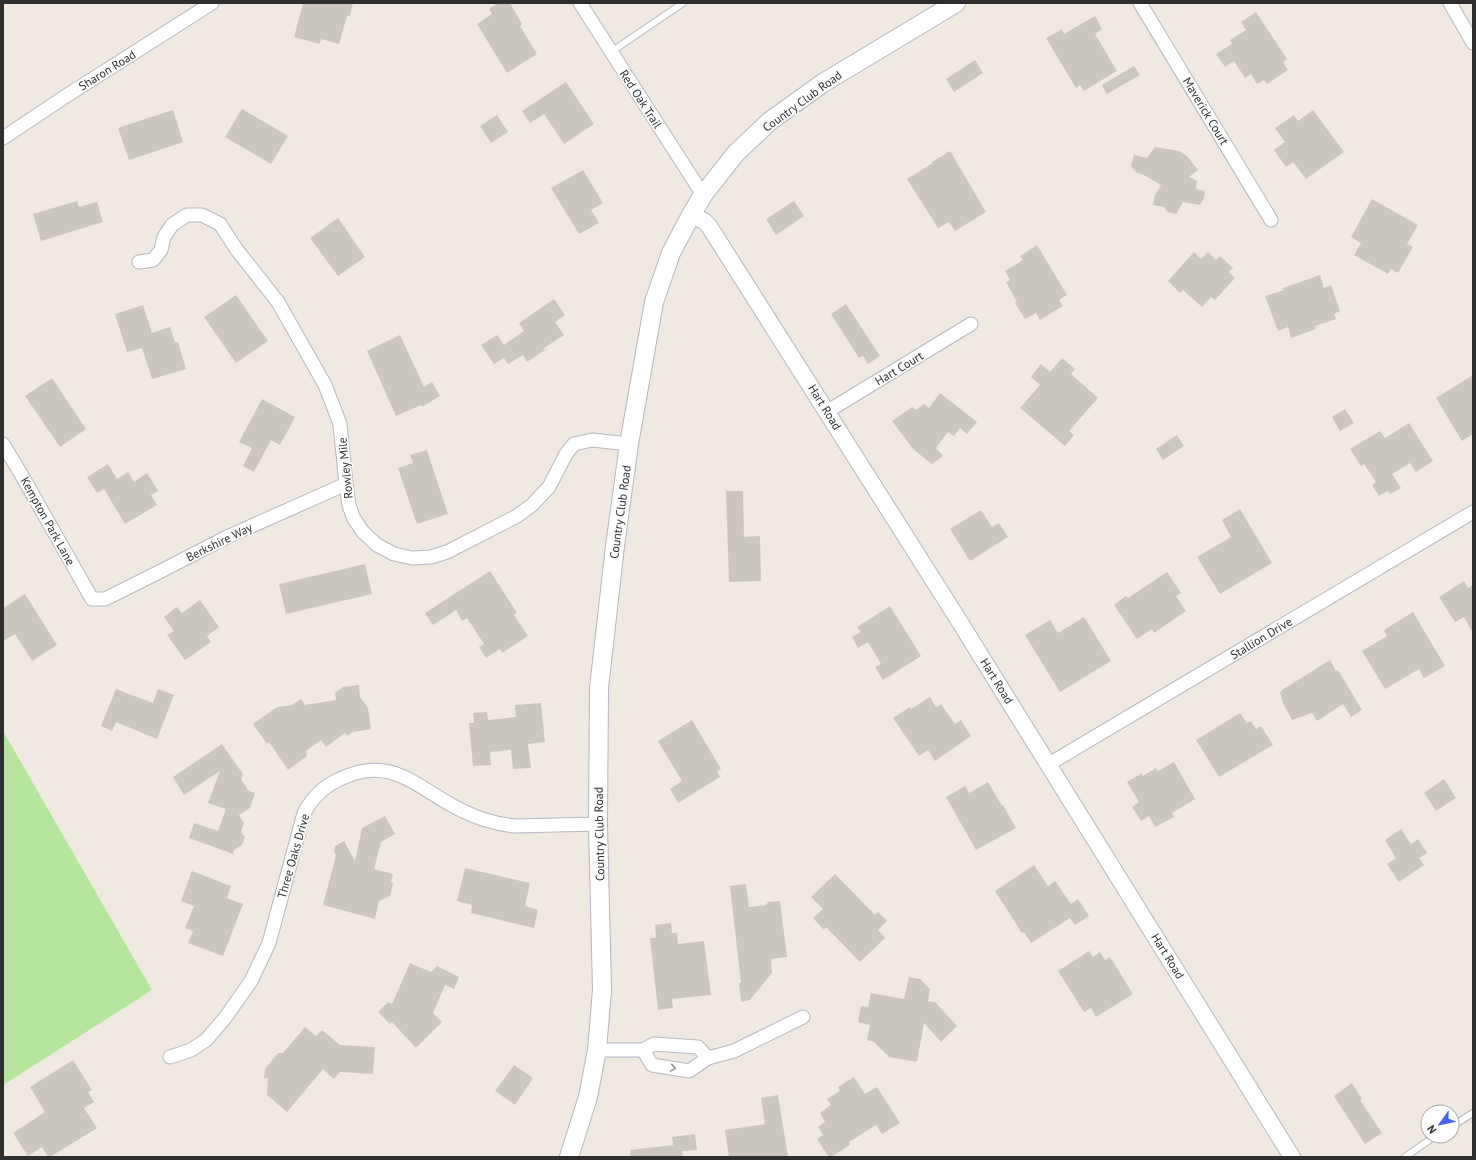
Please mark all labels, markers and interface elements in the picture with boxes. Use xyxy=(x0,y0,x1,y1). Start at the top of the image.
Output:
street label: Sharon Road xyxy=(76,47,138,93)
street label: Red Oak Trail xyxy=(617,67,666,132)
street label: Country Club Road xyxy=(759,67,845,135)
street label: Maverick Court xyxy=(1180,74,1232,148)
street label: Hart Court xyxy=(872,348,926,388)
street label: Hart Road xyxy=(805,381,845,433)
street label: Rowley Mile xyxy=(334,437,356,499)
street label: Country Club Road xyxy=(606,464,634,560)
street label: Kempton Park Lane xyxy=(18,474,78,568)
street label: Berkshire Way xyxy=(183,519,255,565)
street label: Stallion Drive xyxy=(1227,614,1295,662)
street label: Hart Road xyxy=(977,655,1017,707)
street label: Country Club Road xyxy=(591,787,607,881)
street label: Three Oaks Drive xyxy=(274,812,312,900)
street label: Hart Road xyxy=(1148,930,1188,982)
one-way arrow xyxy=(670,1063,676,1072)
north arrow xyxy=(1420,1104,1460,1144)
text: N xyxy=(1424,1123,1439,1136)

